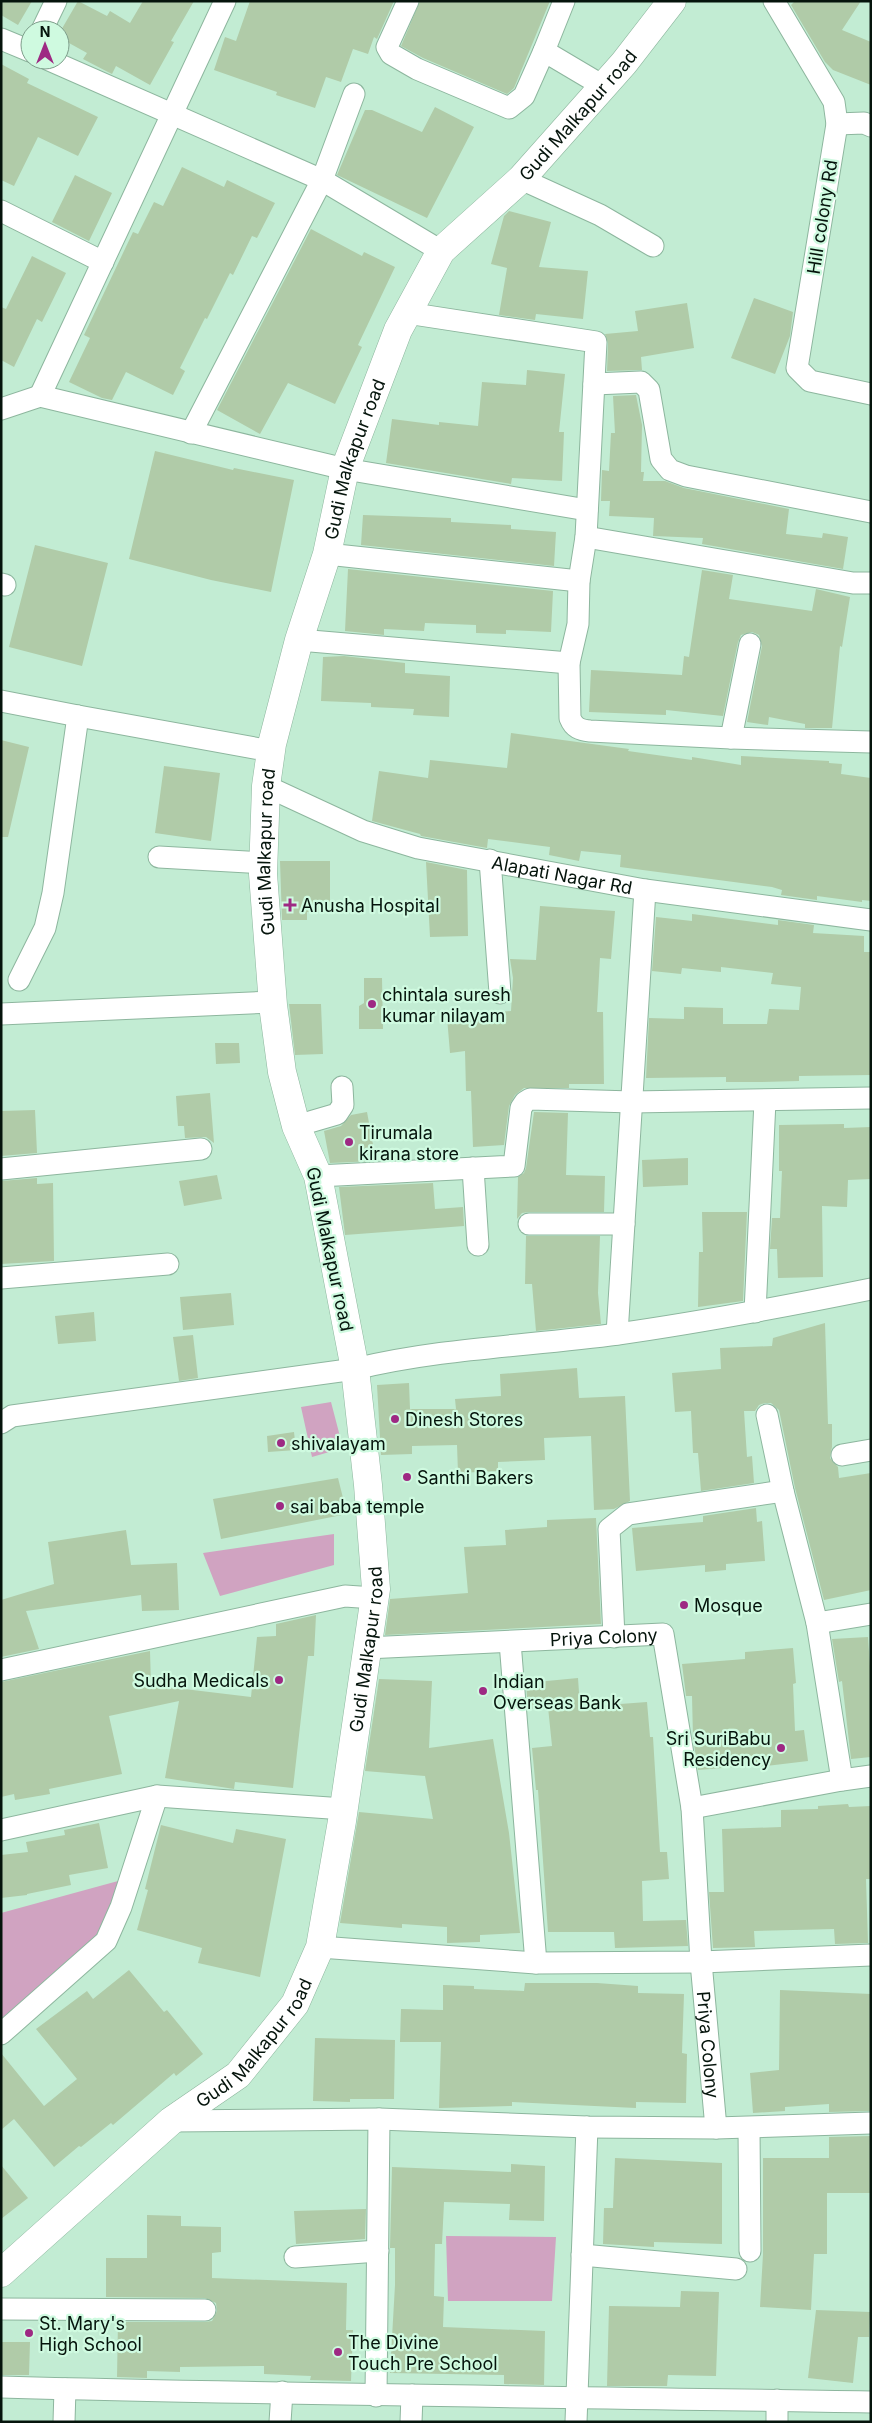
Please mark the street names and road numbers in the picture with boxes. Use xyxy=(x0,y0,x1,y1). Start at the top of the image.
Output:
street label: Gudi Malkapur road xyxy=(514,45,641,185)
street label: Hill colony Rd xyxy=(803,158,841,276)
street label: Gudi Malkapur road xyxy=(320,376,389,542)
street label: Gudi Malkapur road xyxy=(252,767,279,936)
street label: Alapati Nagar Rd xyxy=(490,851,634,898)
street label: Gudi Malkapur road xyxy=(302,1165,358,1333)
street label: Gudi Malkapur road xyxy=(345,1566,387,1734)
street label: Priya Colony xyxy=(549,1624,658,1650)
street label: Gudi Malkapur road xyxy=(192,1975,316,2111)
street label: Priya Colony xyxy=(693,1990,724,2099)

